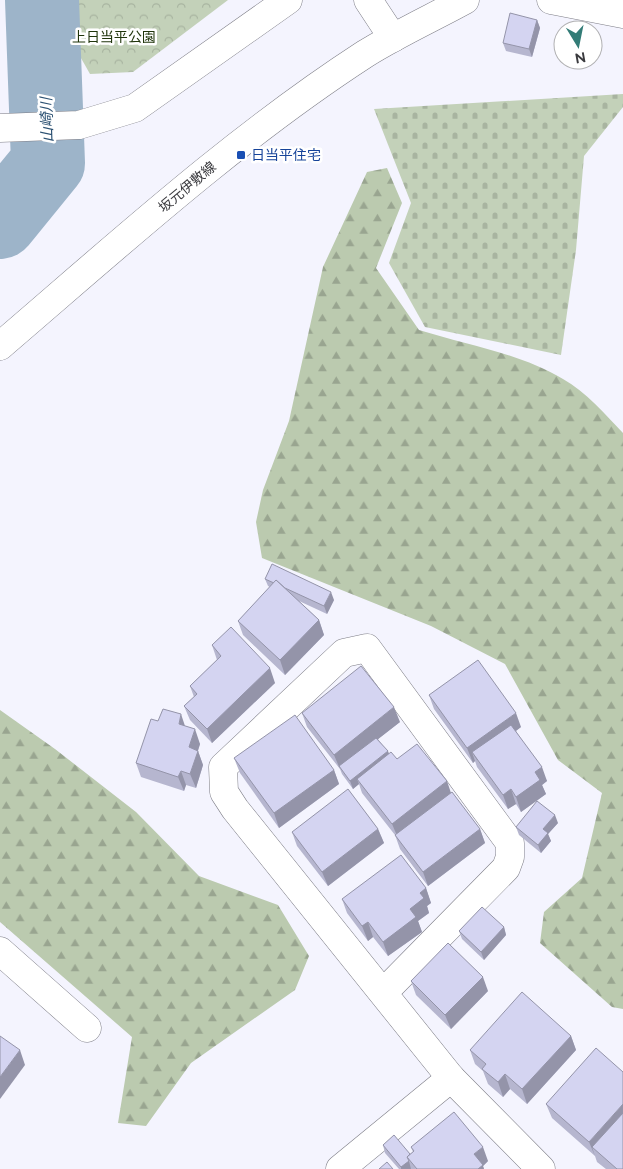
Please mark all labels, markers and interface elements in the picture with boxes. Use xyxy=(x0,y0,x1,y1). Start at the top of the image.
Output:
north arrow xyxy=(553,20,603,70)
park label: 上日当平公園 xyxy=(72,29,156,45)
text: N xyxy=(574,49,587,67)
water label: 山崎川 xyxy=(37,95,57,143)
place label: 日当平住宅 xyxy=(251,147,321,163)
marker: 日当平住宅 xyxy=(235,149,247,161)
street label: 坂元伊敷線 xyxy=(155,158,219,216)

